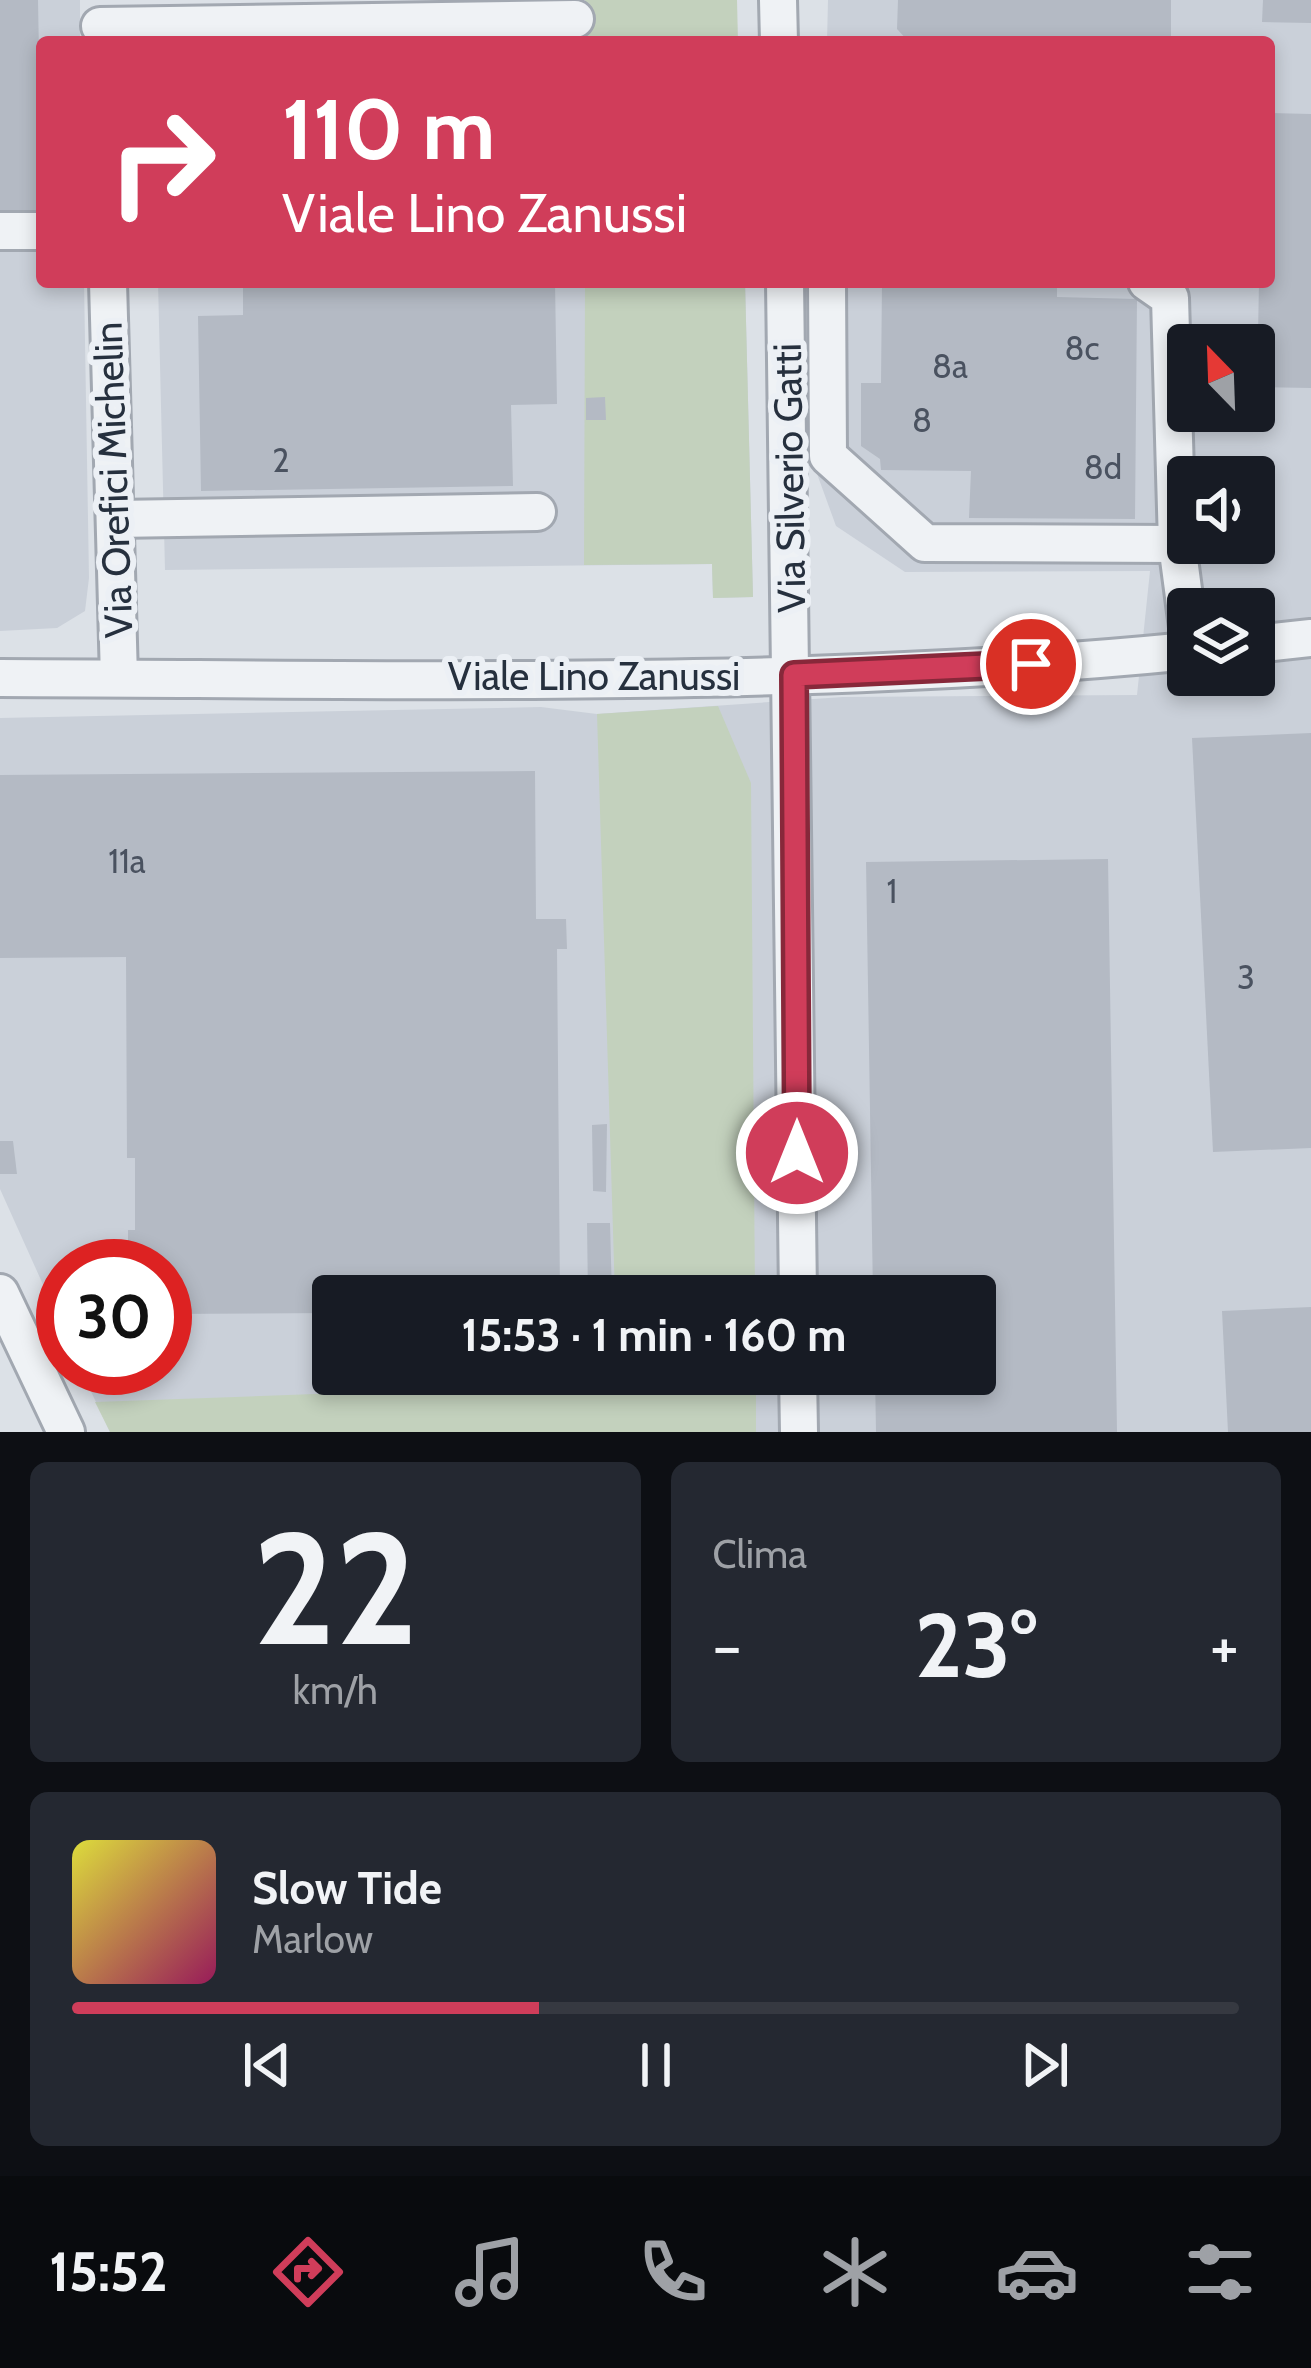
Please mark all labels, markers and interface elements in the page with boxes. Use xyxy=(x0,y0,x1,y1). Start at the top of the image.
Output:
text: 110 m xyxy=(282,78,495,180)
icon: right xyxy=(84,84,240,240)
text: Viale Lino Zanussi xyxy=(282,180,687,246)
street label: Via Orefici Michelin xyxy=(83,321,143,639)
north arrow xyxy=(1167,324,1275,432)
map controls xyxy=(1167,324,1275,696)
house number: 8c xyxy=(1065,328,1100,368)
street label: Via Silverio Gatti xyxy=(763,343,815,613)
house number: 8a xyxy=(932,346,968,386)
house number: 8 xyxy=(912,400,932,440)
house number: 2 xyxy=(272,440,290,480)
house number: 8d xyxy=(1084,447,1122,487)
button: sound xyxy=(1167,456,1275,564)
button: layers xyxy=(1167,588,1275,696)
pin xyxy=(980,613,1082,715)
icon: arrive xyxy=(998,631,1064,697)
street label: Viale Lino Zanussi xyxy=(448,652,740,700)
house number: 11a xyxy=(108,841,146,881)
house number: 1 xyxy=(887,871,897,911)
house number: 3 xyxy=(1237,957,1255,997)
position arrow xyxy=(734,1090,860,1216)
speed limit sign: 30 xyxy=(36,1239,192,1395)
text: 15:53 · 1 min · 160 m xyxy=(462,1308,846,1362)
text: 22 xyxy=(253,1493,418,1683)
text: Clima xyxy=(713,1530,807,1578)
text: 23° xyxy=(915,1590,1037,1700)
text: − xyxy=(713,1605,742,1686)
text: + xyxy=(1210,1605,1239,1686)
text: km/h xyxy=(293,1666,378,1714)
text: Slow Tide xyxy=(252,1861,442,1915)
text: Marlow xyxy=(252,1915,373,1963)
icon: previous xyxy=(234,2032,300,2098)
icon: pause xyxy=(623,2032,689,2098)
icon: next xyxy=(1012,2032,1078,2098)
icon: directions xyxy=(266,2230,350,2314)
icon: music xyxy=(448,2230,532,2314)
icon: phone xyxy=(631,2230,715,2314)
icon: climate xyxy=(813,2230,897,2314)
icon: car xyxy=(995,2230,1079,2314)
icon: filters xyxy=(1178,2230,1262,2314)
text: 15:52 xyxy=(49,2239,168,2305)

